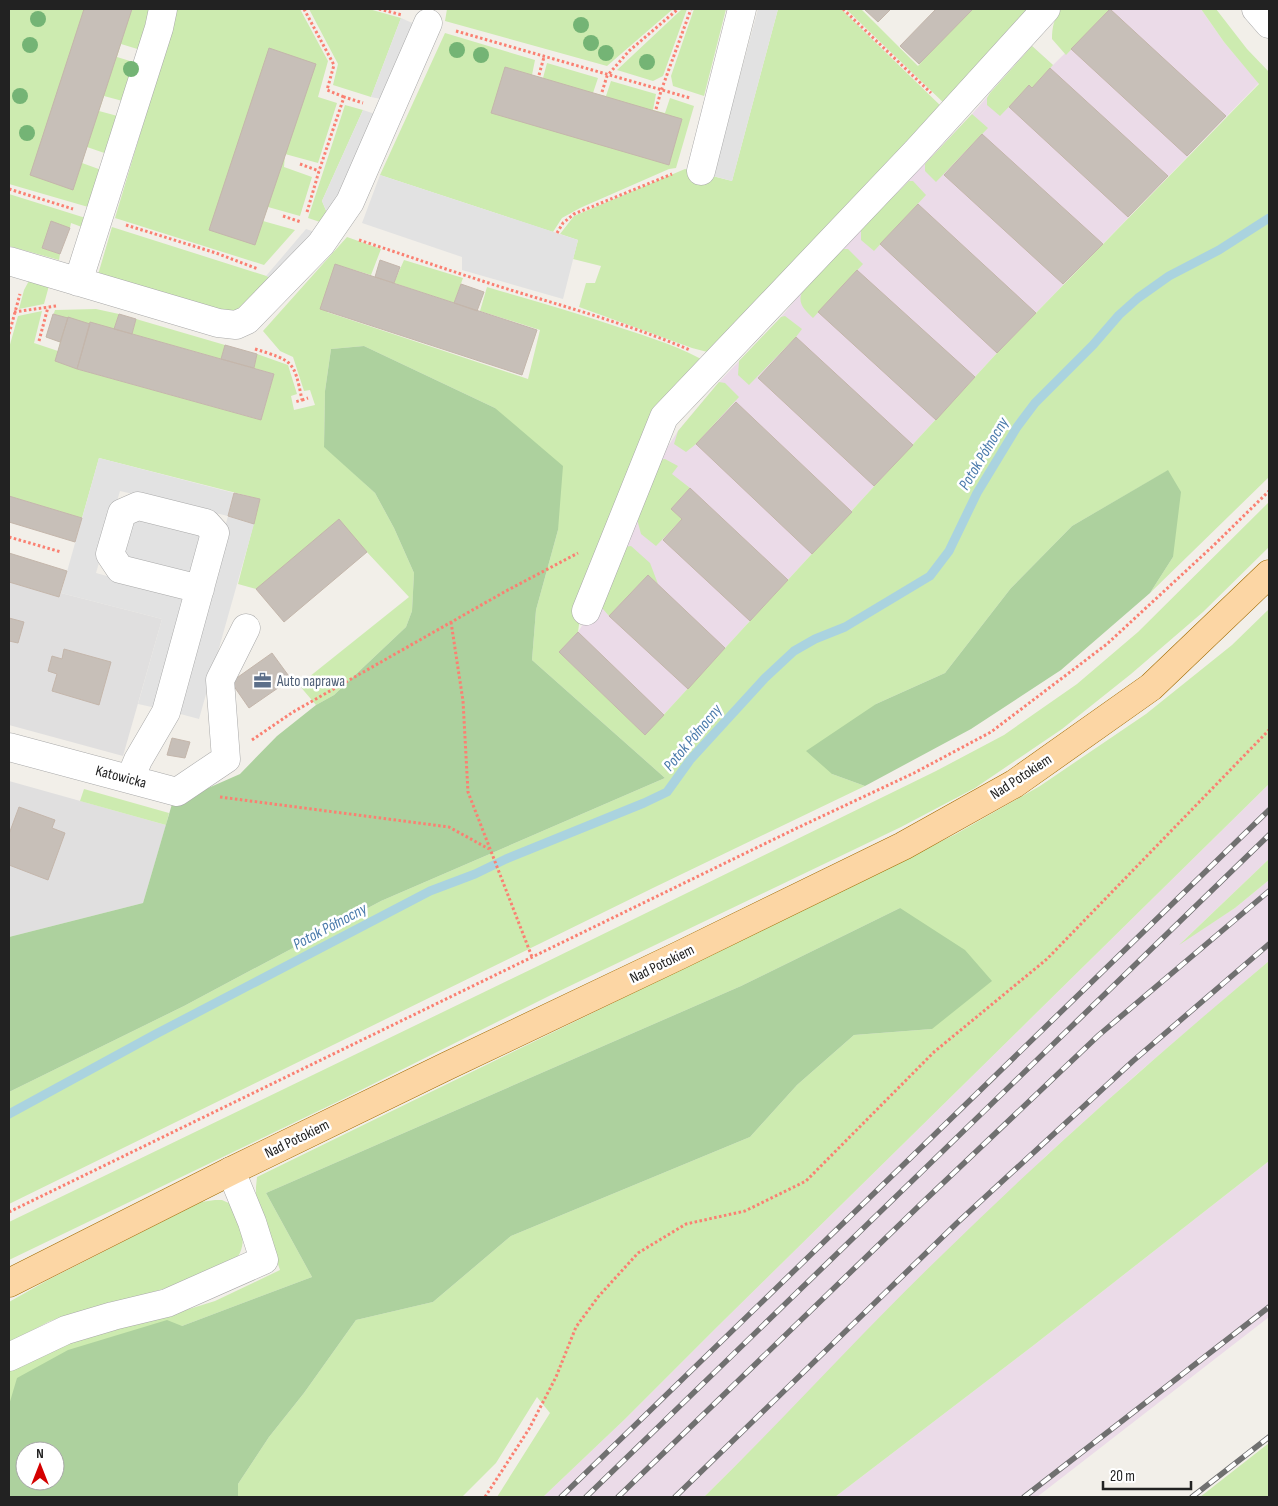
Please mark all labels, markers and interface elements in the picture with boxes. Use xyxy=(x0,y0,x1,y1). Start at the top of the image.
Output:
water label: Potok Północny xyxy=(955,414,1013,494)
office icon: Auto naprawa xyxy=(253,671,273,691)
place label: Auto naprawa xyxy=(276,672,345,691)
water label: Potok Północny xyxy=(660,700,727,775)
street label: Nad Potokiem xyxy=(987,750,1055,804)
street label: Katowicka xyxy=(94,761,149,793)
water label: Potok Północny xyxy=(290,899,371,954)
street label: Nad Potokiem xyxy=(627,940,697,988)
street label: Nad Potokiem xyxy=(262,1115,332,1163)
north arrow xyxy=(15,1441,65,1491)
text: N xyxy=(36,1445,44,1462)
scale bar xyxy=(1103,1458,1190,1490)
text: 20 m xyxy=(1110,1467,1135,1486)

